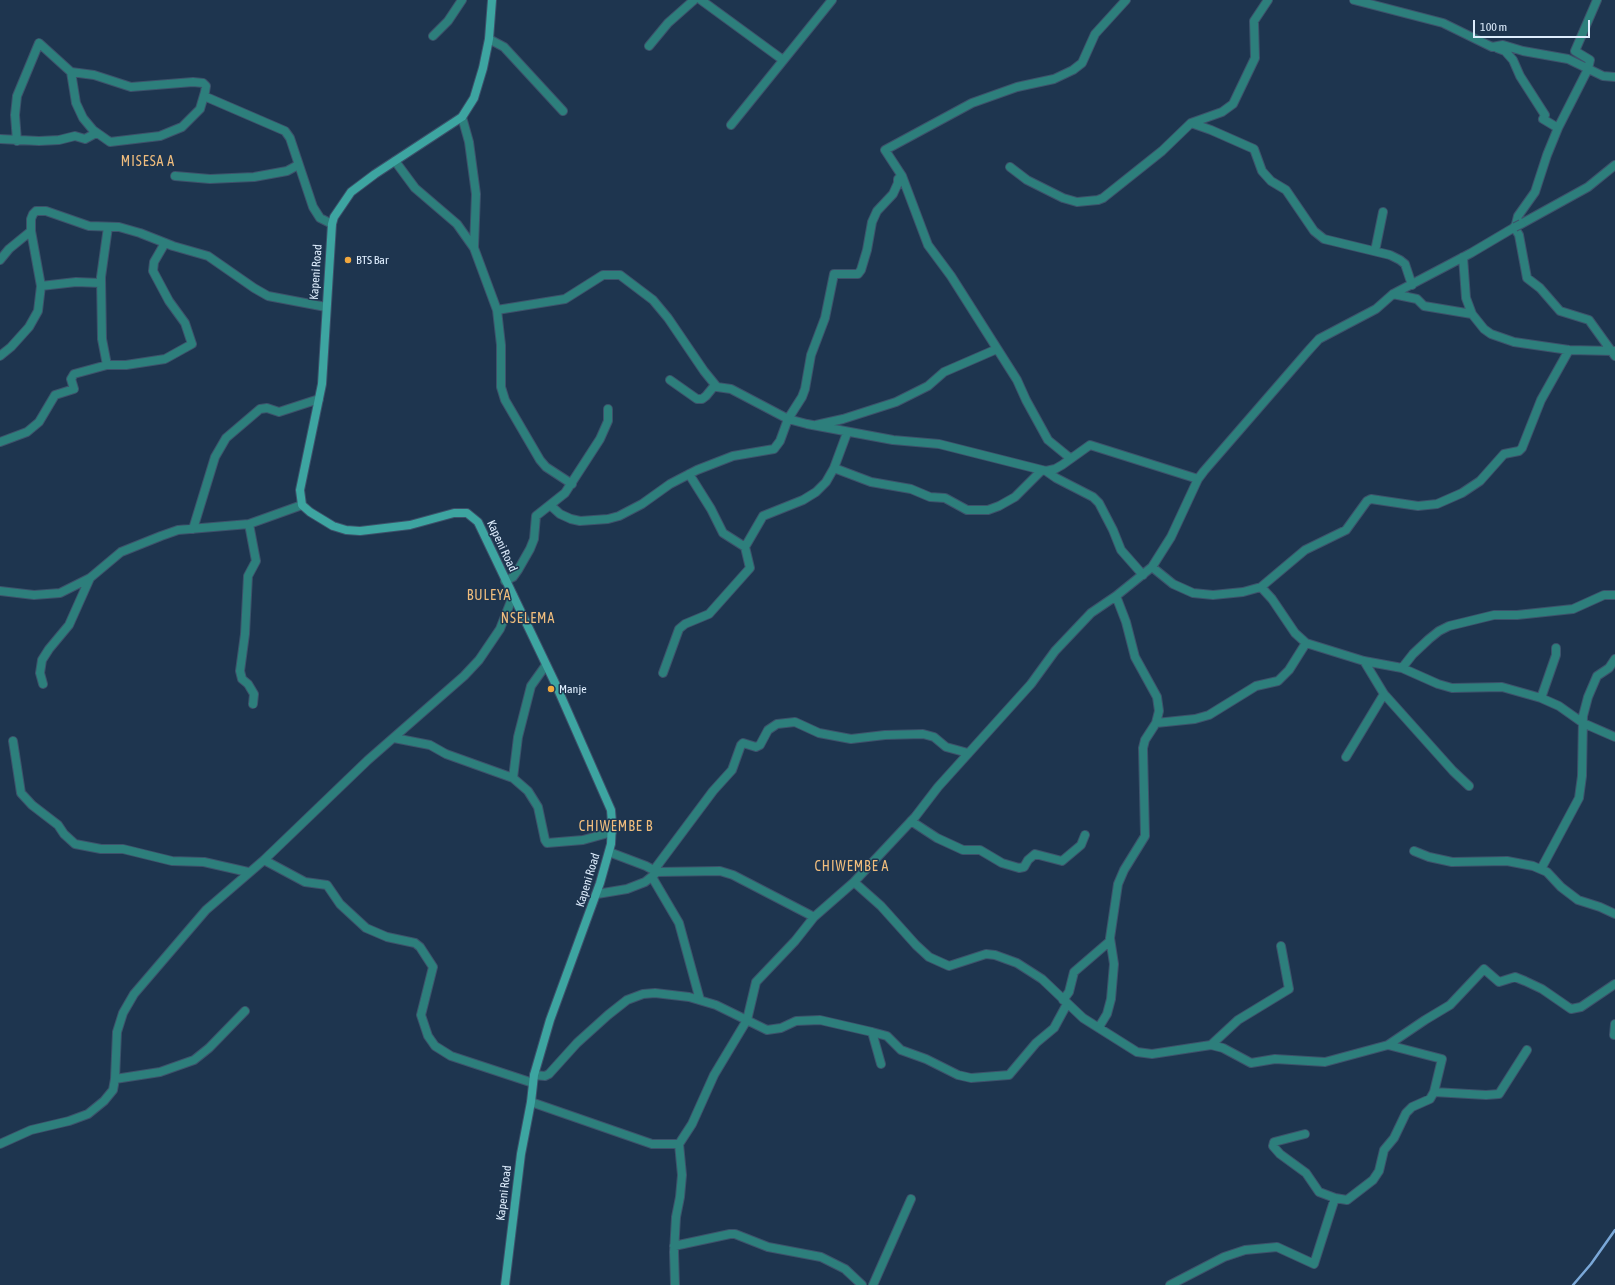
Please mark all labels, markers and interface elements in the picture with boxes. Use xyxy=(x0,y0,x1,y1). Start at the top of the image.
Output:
scale bar xyxy=(1475,12,1592,38)
text: 100 m xyxy=(1480,20,1507,34)
district label: MISESA A xyxy=(121,154,175,170)
street label: Kapeni Road xyxy=(307,244,325,300)
place label: BTS Bar xyxy=(356,253,388,267)
marker: BTS Bar xyxy=(343,255,353,265)
street label: Kapeni Road xyxy=(484,518,520,574)
district label: BULEYA xyxy=(467,588,511,604)
district label: NSELEMA xyxy=(501,611,555,627)
place label: Manje xyxy=(559,682,587,696)
marker: Manje xyxy=(546,684,556,694)
district label: CHIWEMBE B xyxy=(579,819,653,835)
street label: Kapeni Road xyxy=(573,851,603,909)
district label: CHIWEMBE A xyxy=(815,859,889,875)
street label: Kapeni Road xyxy=(493,1165,515,1221)

